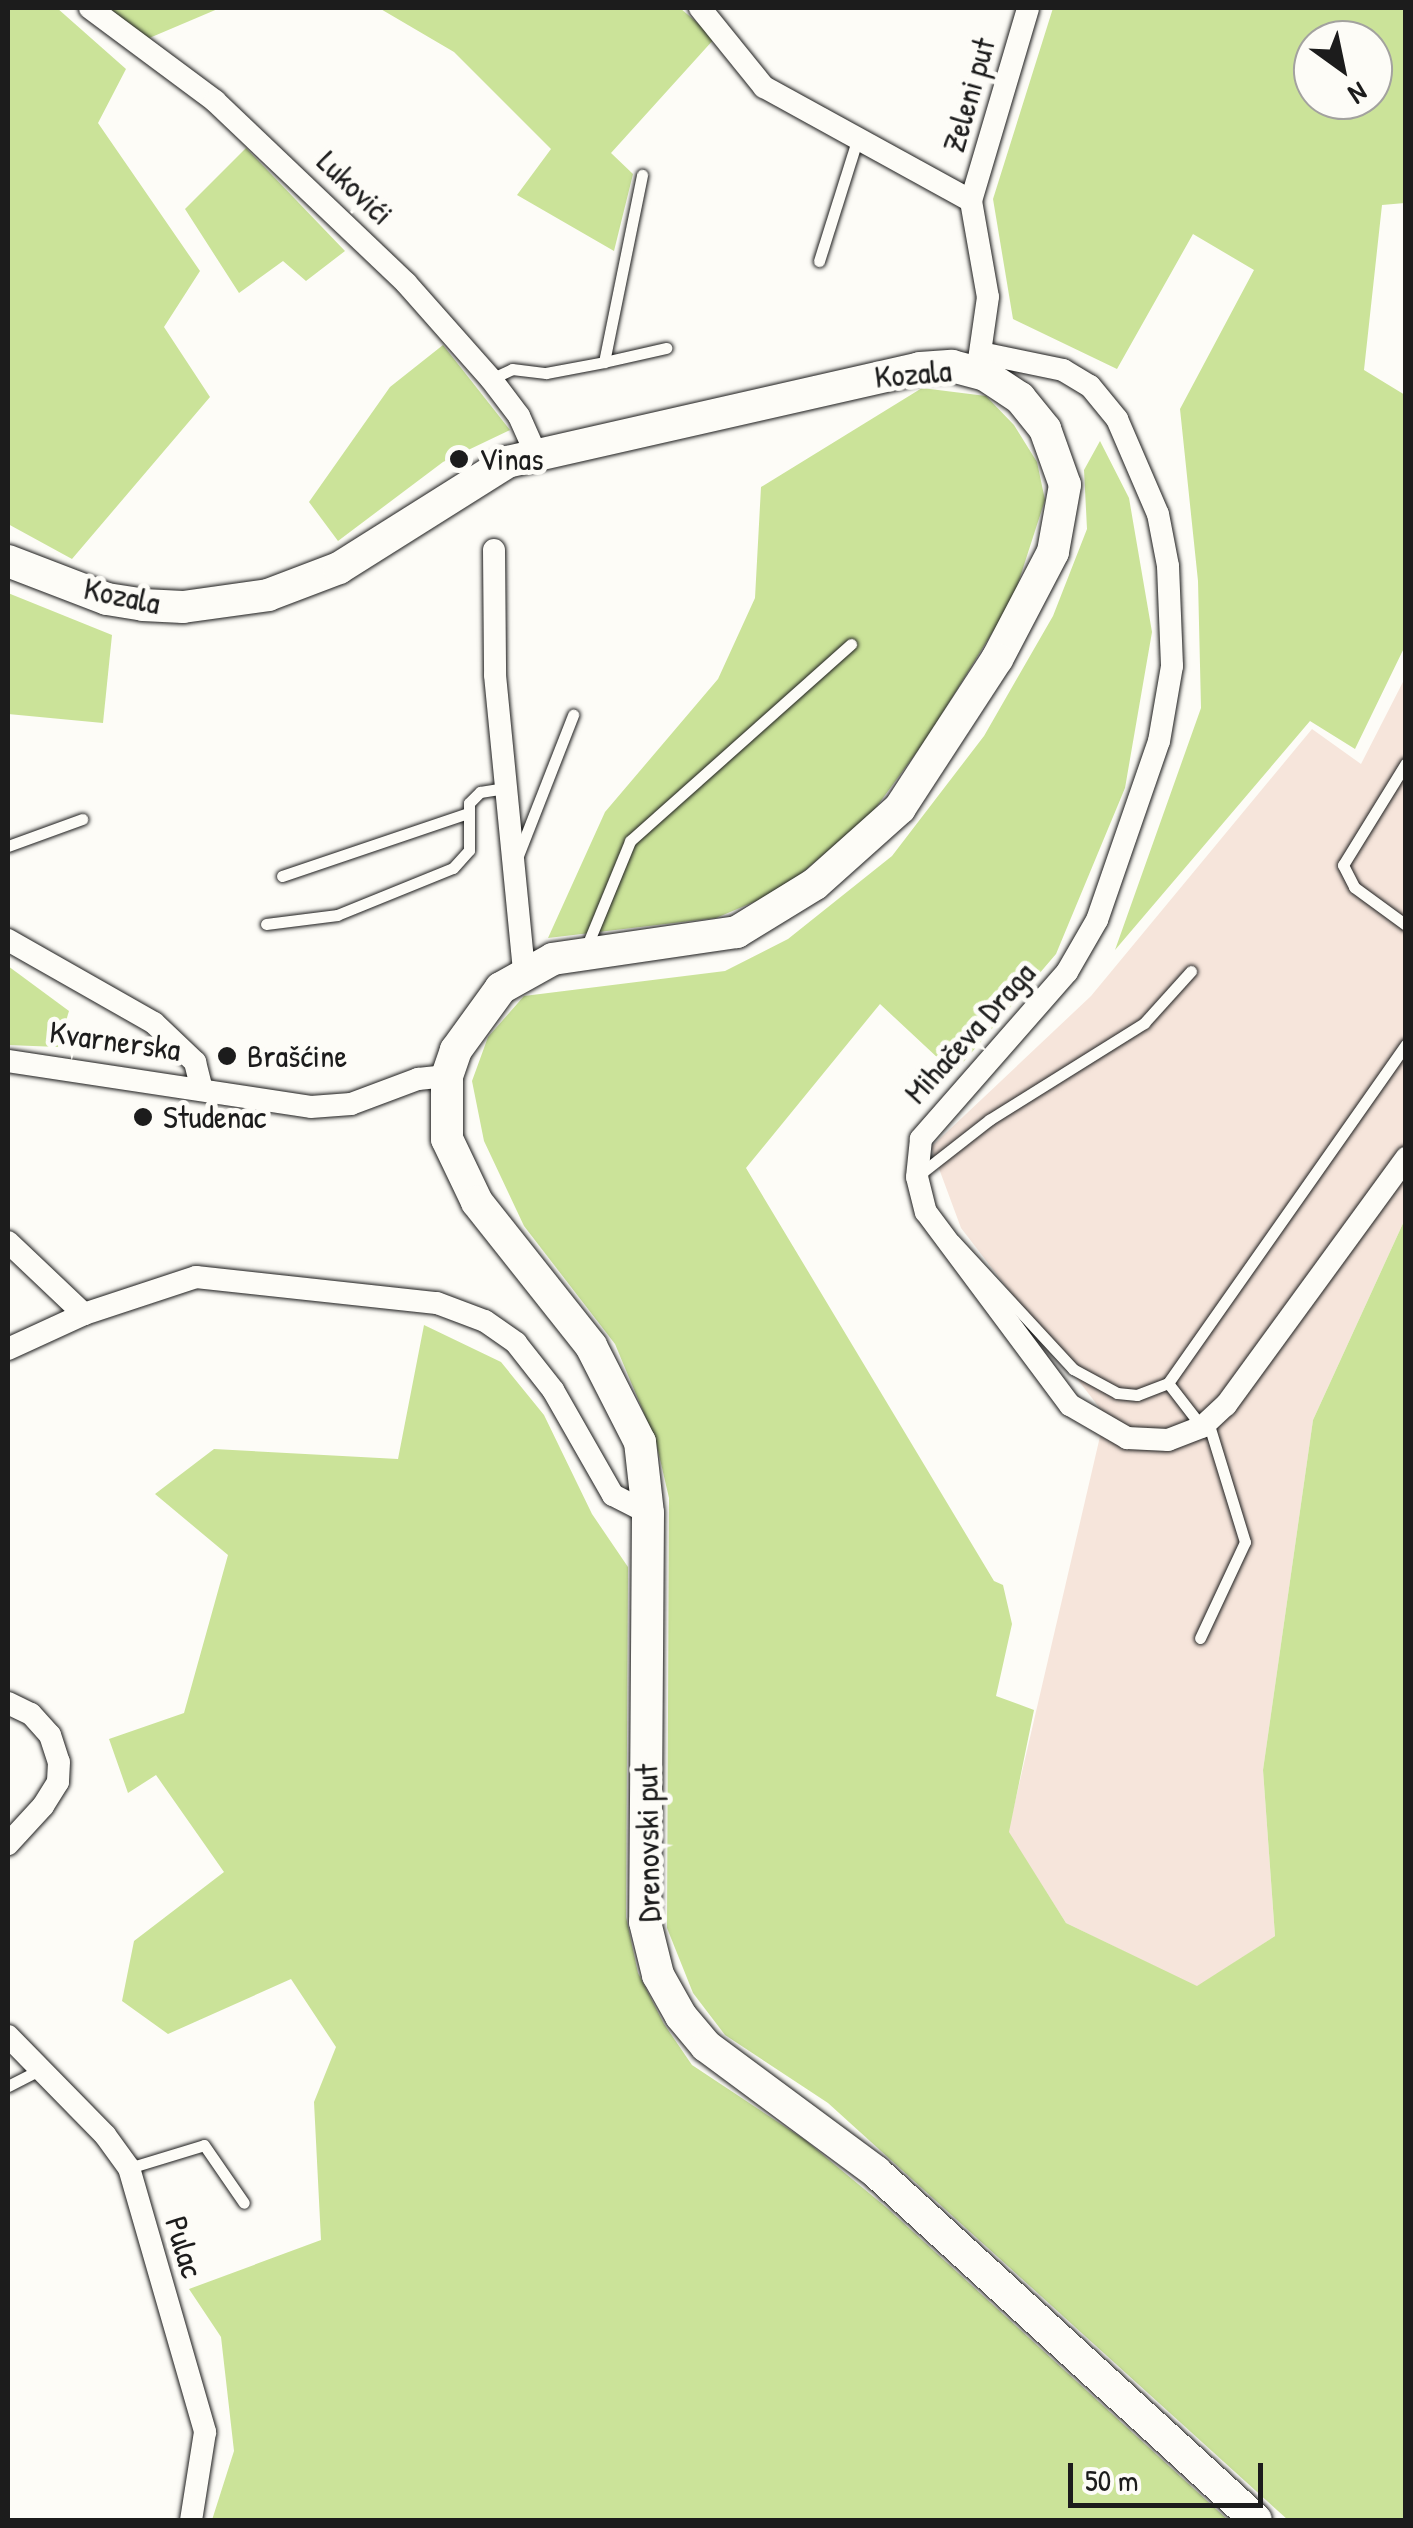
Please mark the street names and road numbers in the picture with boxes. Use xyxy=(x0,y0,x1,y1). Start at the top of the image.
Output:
street label: Zeleni put xyxy=(934,34,1004,156)
street label: Lukovići xyxy=(309,143,401,233)
street label: Kozala xyxy=(873,352,953,396)
street label: Kozala xyxy=(80,569,164,623)
street label: Mihačeva Draga xyxy=(897,954,1043,1112)
street label: Kvarnerska xyxy=(47,1013,183,1069)
street label: Drenovski put xyxy=(627,1764,669,1922)
street label: Pulac xyxy=(157,2212,211,2282)

